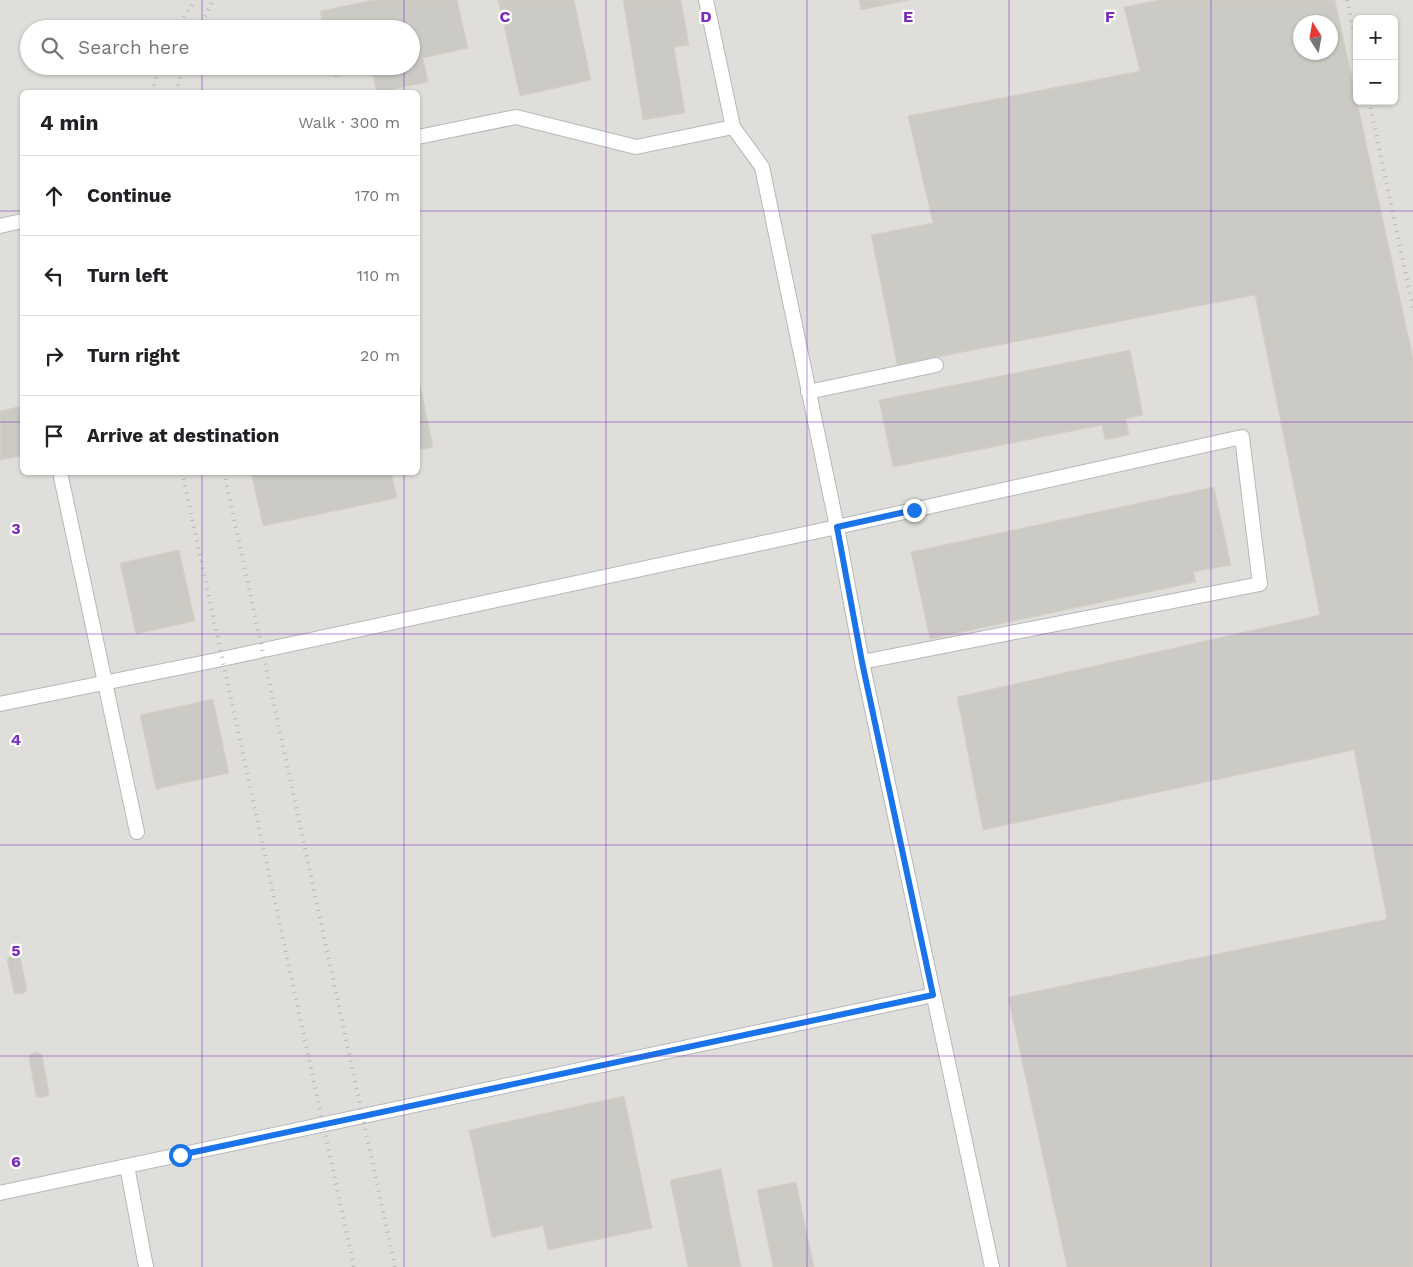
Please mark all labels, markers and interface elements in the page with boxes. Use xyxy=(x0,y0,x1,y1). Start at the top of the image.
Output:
text: C xyxy=(500,7,511,26)
text: D xyxy=(700,7,712,26)
text: E xyxy=(903,7,913,26)
text: F xyxy=(1105,7,1115,26)
north arrow xyxy=(1293,15,1338,60)
map controls xyxy=(1353,15,1398,105)
button: + xyxy=(1353,15,1398,60)
search box xyxy=(20,20,420,75)
icon: search xyxy=(38,34,66,62)
text: Search here xyxy=(78,36,189,59)
button: − xyxy=(1353,60,1398,105)
text: 4 min xyxy=(40,110,98,135)
text: Walk · 300 m xyxy=(298,113,400,132)
icon: ahead xyxy=(40,182,68,210)
text: Continue xyxy=(87,184,171,207)
text: 170 m xyxy=(354,186,400,205)
icon: left xyxy=(40,262,68,290)
text: Turn left xyxy=(87,264,168,287)
text: 110 m xyxy=(357,266,400,285)
icon: right xyxy=(40,342,68,370)
text: Turn right xyxy=(87,344,180,367)
text: 20 m xyxy=(360,346,400,365)
icon: arrive xyxy=(40,422,68,450)
text: Arrive at destination xyxy=(87,424,279,447)
route end xyxy=(903,499,926,522)
text: 3 xyxy=(11,519,21,538)
text: 4 xyxy=(11,730,21,749)
text: 5 xyxy=(11,941,21,960)
route start xyxy=(169,1144,192,1167)
text: 6 xyxy=(11,1152,21,1171)

